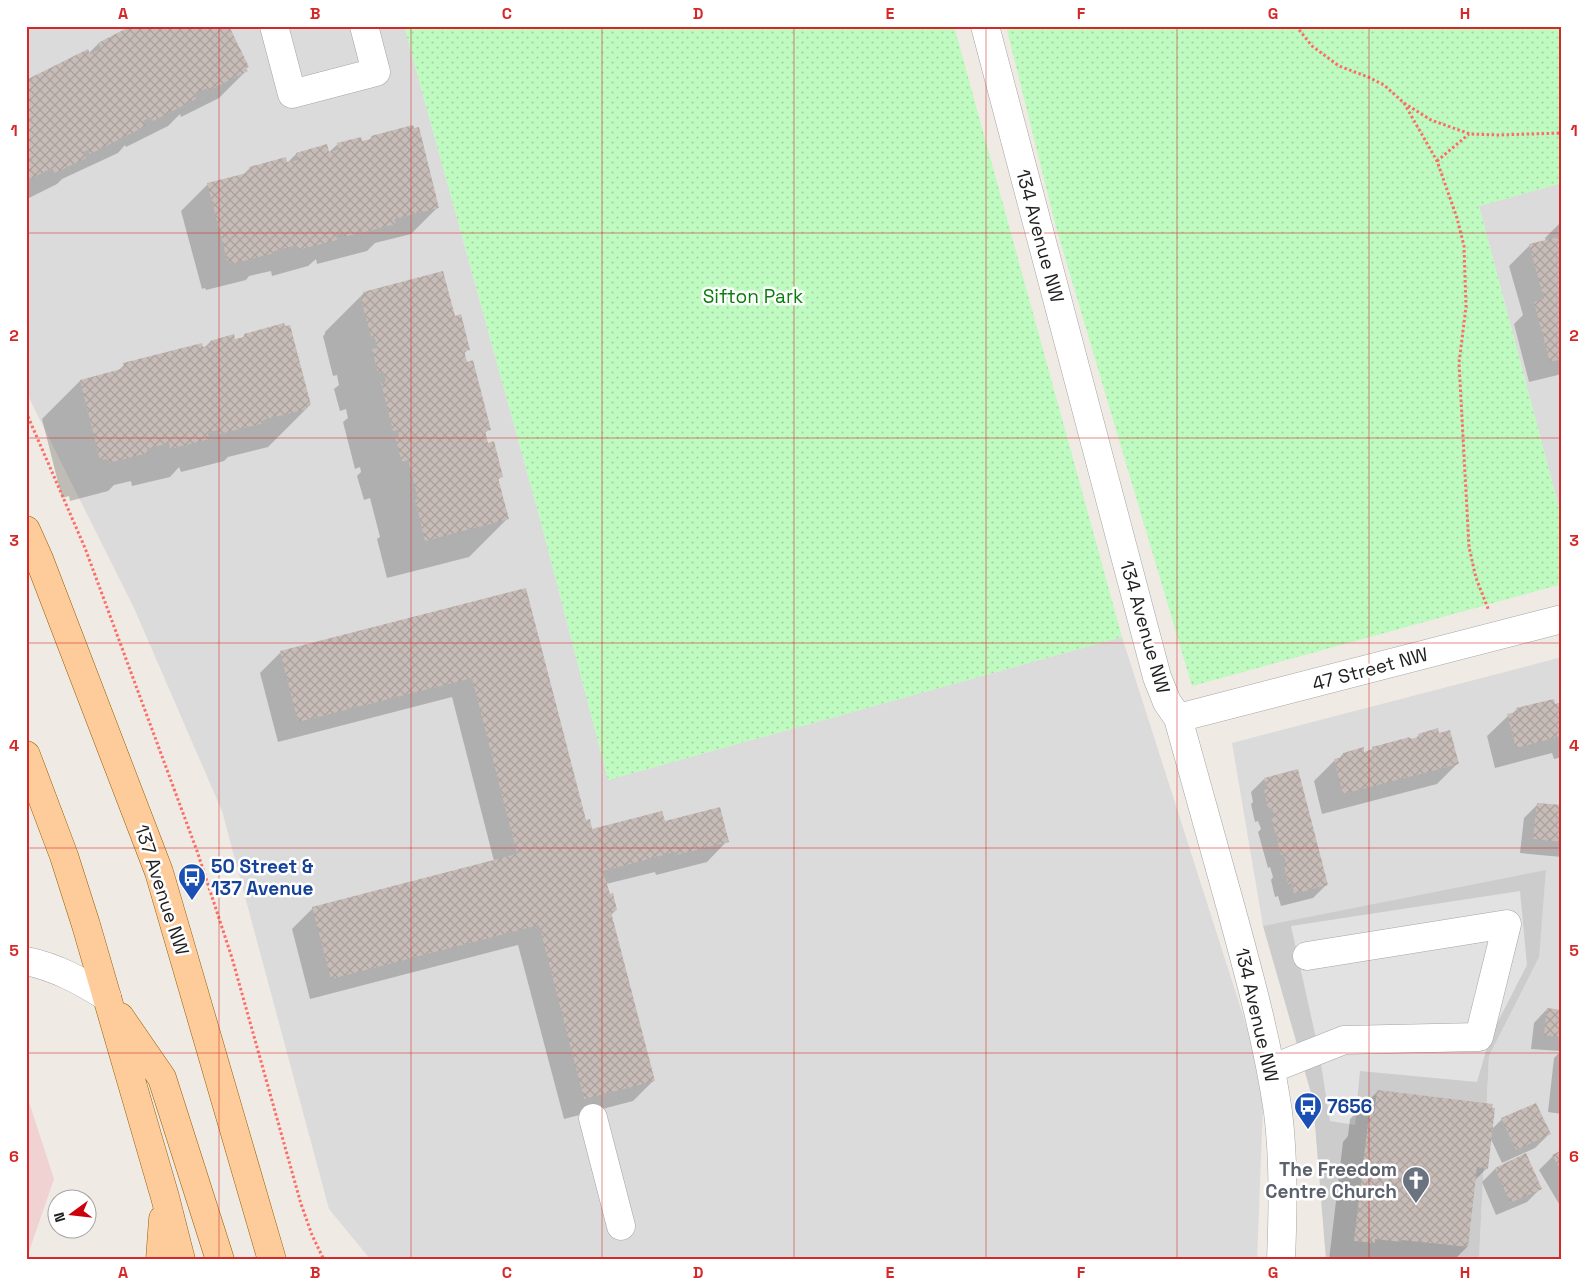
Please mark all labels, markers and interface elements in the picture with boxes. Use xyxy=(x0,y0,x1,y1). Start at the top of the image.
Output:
text: A xyxy=(118,3,128,24)
text: B xyxy=(310,3,320,24)
text: C xyxy=(502,3,512,24)
text: D xyxy=(693,3,703,24)
text: E xyxy=(886,3,895,24)
text: F xyxy=(1077,3,1086,24)
text: G xyxy=(1268,3,1278,24)
text: H xyxy=(1460,3,1470,24)
text: 1 xyxy=(10,120,18,141)
text: 1 xyxy=(1570,120,1578,141)
street label: 134 Avenue NW xyxy=(1010,167,1070,305)
park label: Sifton Park xyxy=(703,284,803,309)
text: 2 xyxy=(9,325,19,346)
text: 2 xyxy=(1569,325,1579,346)
text: 3 xyxy=(9,530,19,551)
text: 3 xyxy=(1569,530,1579,551)
street label: 134 Avenue NW xyxy=(1114,558,1176,696)
street label: 47 Street NW xyxy=(1309,642,1431,696)
text: 4 xyxy=(9,735,19,756)
text: 4 xyxy=(1569,735,1579,756)
street label: 137 Avenue NW xyxy=(129,821,195,959)
place label: 50 Street & 137 Avenue xyxy=(211,854,313,901)
bus stop icon: 50 Street & 137 Avenue xyxy=(177,862,207,901)
text: 5 xyxy=(9,940,19,961)
text: 5 xyxy=(1569,940,1579,961)
street label: 134 Avenue NW xyxy=(1229,945,1285,1085)
bus stop icon: 7656 xyxy=(1293,1091,1323,1130)
place label: 7656 xyxy=(1327,1094,1372,1119)
text: 6 xyxy=(9,1146,19,1167)
text: 6 xyxy=(1569,1146,1579,1167)
place label: The Freedom Centre Church xyxy=(1265,1157,1397,1204)
church icon: The Freedom Centre Church xyxy=(1401,1165,1431,1204)
north arrow xyxy=(48,1188,98,1238)
text: N xyxy=(50,1210,69,1224)
text: A xyxy=(118,1262,128,1283)
text: B xyxy=(310,1262,320,1283)
text: C xyxy=(502,1262,512,1283)
text: D xyxy=(693,1262,703,1283)
text: E xyxy=(886,1262,895,1283)
text: F xyxy=(1077,1262,1086,1283)
text: G xyxy=(1268,1262,1278,1283)
text: H xyxy=(1460,1262,1470,1283)

